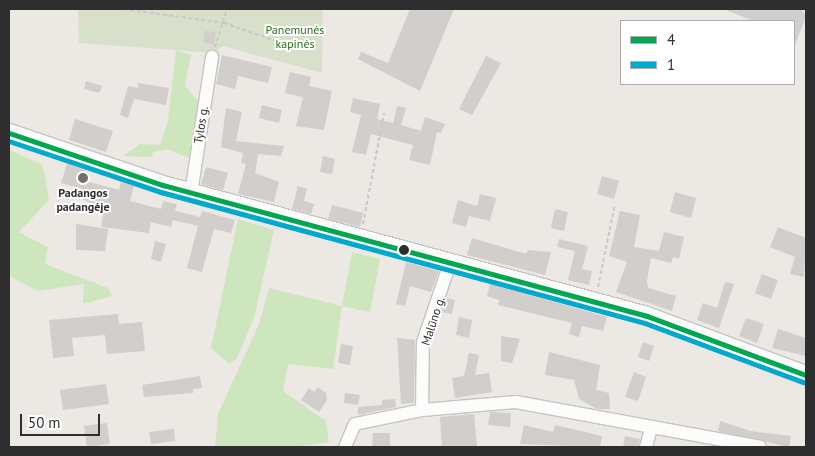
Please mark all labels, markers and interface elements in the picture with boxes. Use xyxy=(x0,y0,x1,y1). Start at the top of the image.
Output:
legend xyxy=(620,20,795,85)
park label: Panemunės kapinės xyxy=(266,23,324,51)
text: 4 xyxy=(667,30,675,49)
text: 1 xyxy=(667,55,675,74)
street label: Tylos g. xyxy=(191,105,211,145)
marker: Padangos padangėje xyxy=(77,172,89,184)
place label: Padangos padangėje xyxy=(56,186,110,214)
unlabelled marker xyxy=(399,245,409,255)
street label: Malūno g. xyxy=(418,295,448,347)
scale bar xyxy=(22,404,102,436)
text: 50 m xyxy=(28,413,61,432)

